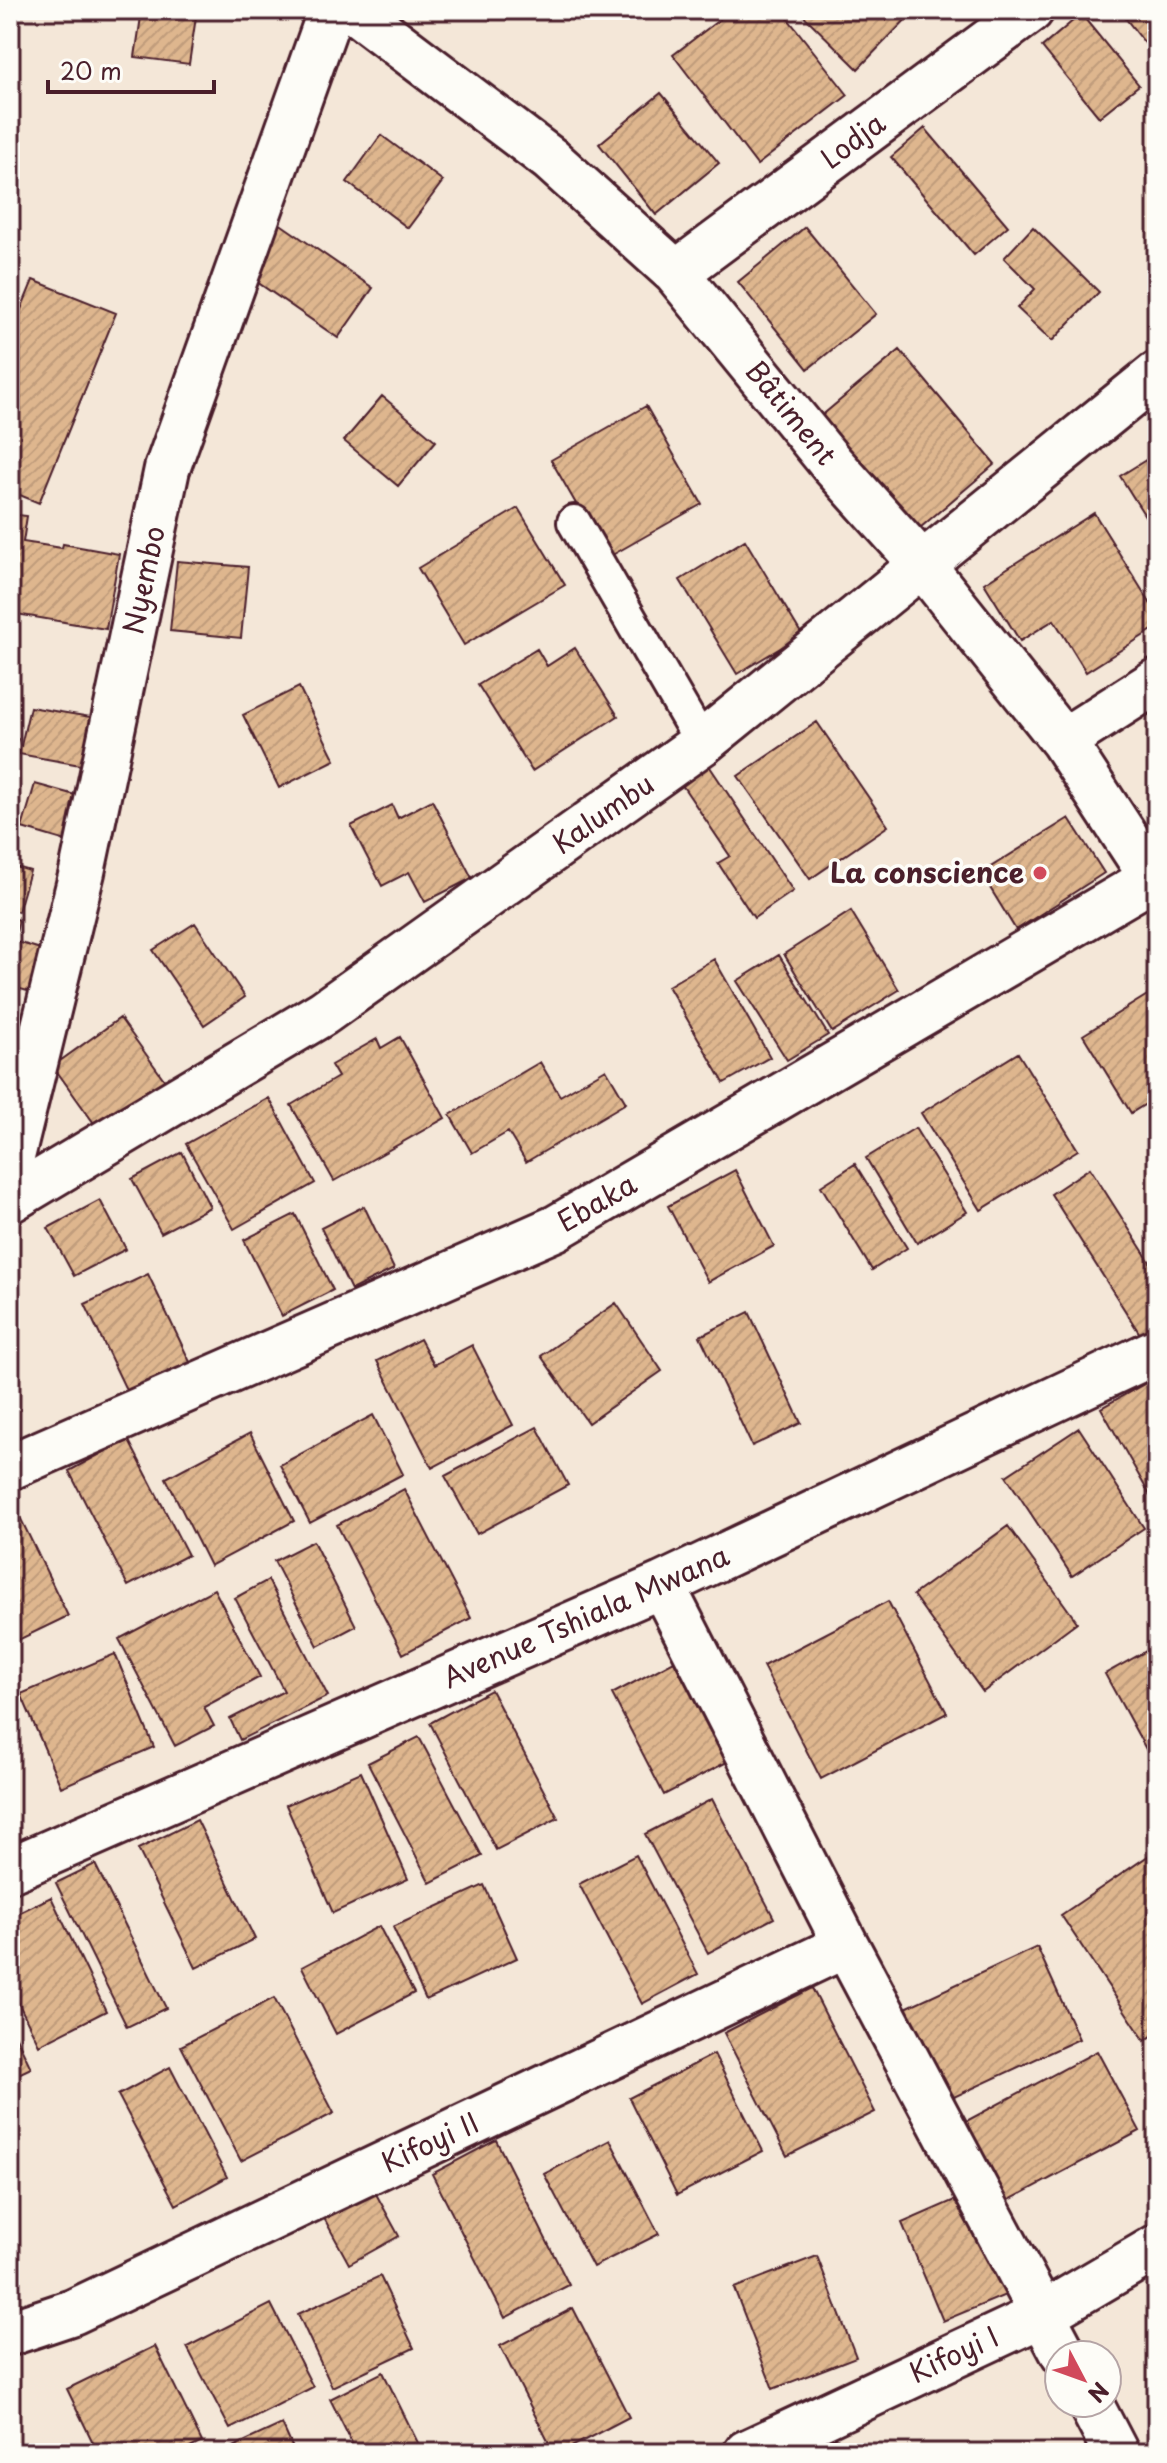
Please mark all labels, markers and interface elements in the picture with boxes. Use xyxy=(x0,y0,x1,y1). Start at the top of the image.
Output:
scale bar xyxy=(48,44,214,94)
text: 20 m xyxy=(60,52,122,88)
street label: Lodja xyxy=(811,101,894,178)
street label: Bâtiment xyxy=(736,350,848,474)
street label: Nyembo xyxy=(110,522,175,638)
street label: Kalumbu xyxy=(542,762,662,864)
place label: La conscience xyxy=(830,850,1024,893)
marker: La conscience xyxy=(1031,864,1049,882)
street label: Ebaka xyxy=(548,1162,644,1242)
street label: Avenue Tshiala Mwana xyxy=(435,1533,736,1698)
street label: Kifoyi II xyxy=(374,2100,485,2183)
street label: Kifoyi I xyxy=(902,2314,1005,2393)
north arrow xyxy=(1043,2339,1123,2419)
text: N xyxy=(1081,2376,1117,2411)

